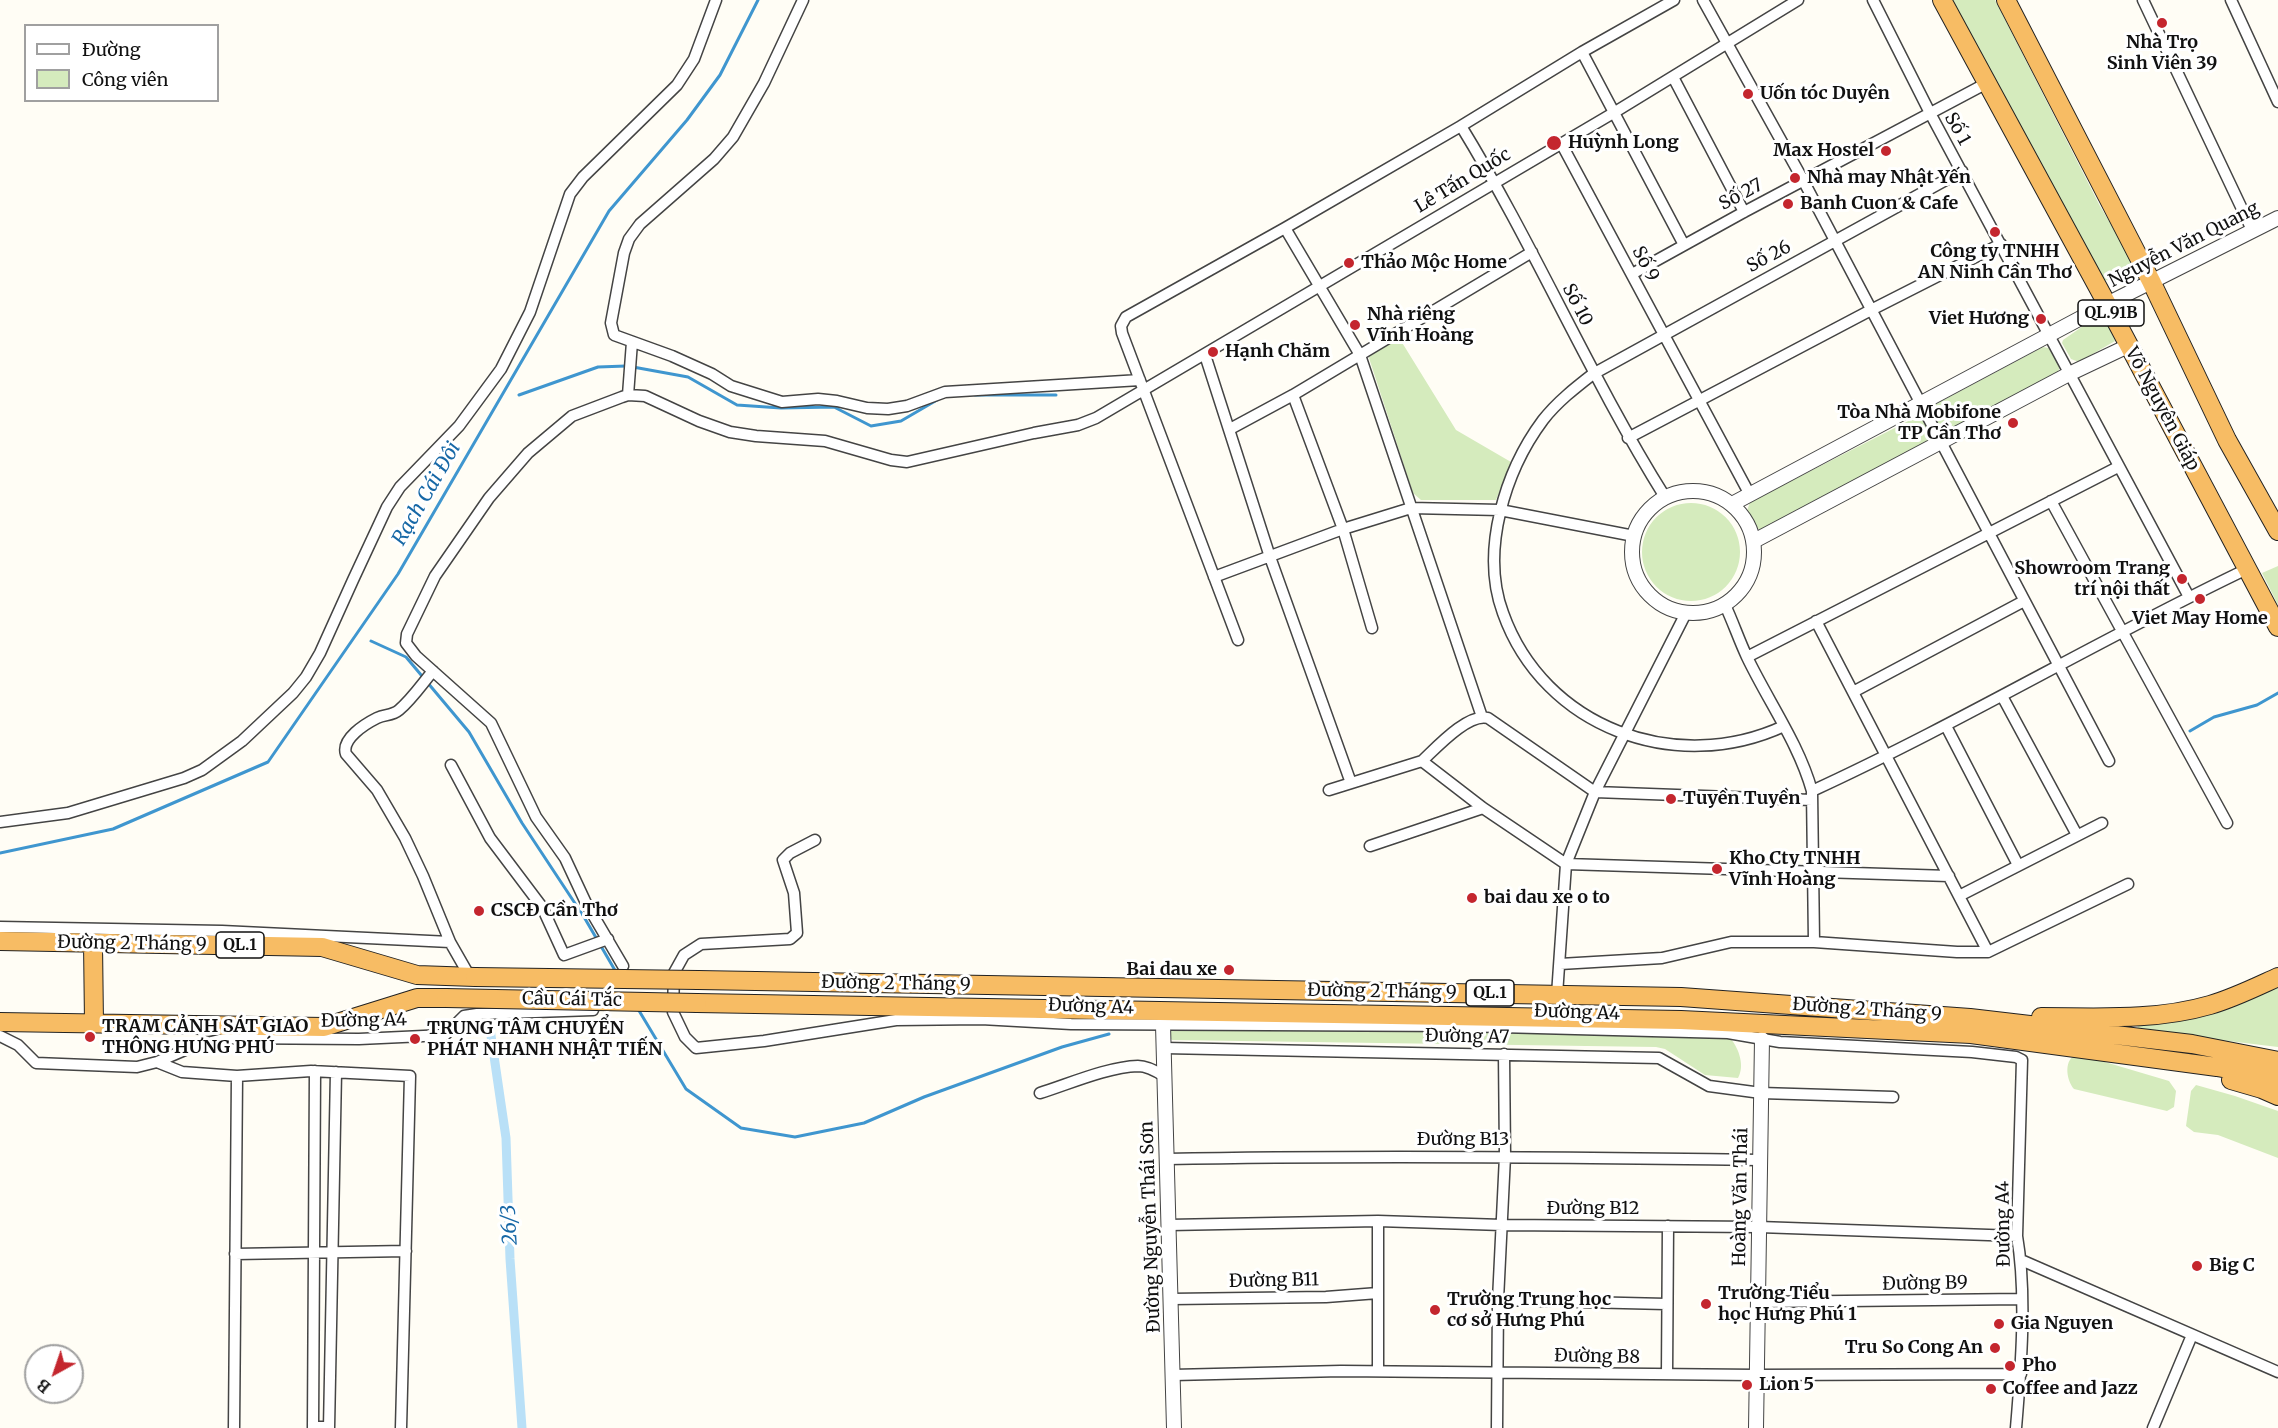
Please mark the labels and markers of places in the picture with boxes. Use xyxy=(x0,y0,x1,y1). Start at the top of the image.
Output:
marker: Nhà Trọ Sinh Viên 39 xyxy=(2155,16,2169,30)
place label: Nhà Trọ Sinh Viên 39 xyxy=(2107,32,2217,74)
place label: Uốn tóc Duyên xyxy=(1760,83,1890,105)
marker: Uốn tóc Duyên xyxy=(1741,87,1755,101)
place label: Huỳnh Long xyxy=(1568,132,1679,154)
marker: Huỳnh Long xyxy=(1545,134,1563,152)
place label: Max Hostel xyxy=(1773,140,1874,162)
marker: Max Hostel xyxy=(1879,144,1893,158)
place label: Nhà may Nhật Yến xyxy=(1807,167,1971,189)
marker: Nhà may Nhật Yến xyxy=(1788,171,1802,185)
place label: Banh Cuon & Cafe xyxy=(1800,193,1958,215)
marker: Banh Cuon & Cafe xyxy=(1781,197,1795,211)
marker: Công ty TNHH AN Ninh Cần Thơ xyxy=(1988,225,2002,239)
place label: Công ty TNHH AN Ninh Cần Thơ xyxy=(1918,241,2072,284)
place label: Thảo Mộc Home xyxy=(1361,252,1507,274)
marker: Thảo Mộc Home xyxy=(1342,256,1356,270)
place label: Nhà riêng Vĩnh Hoàng xyxy=(1367,304,1474,346)
place label: Viet Hương xyxy=(1929,308,2029,330)
marker: Viet Hương xyxy=(2034,312,2048,326)
marker: Nhà riêng Vĩnh Hoàng xyxy=(1348,318,1362,332)
place label: Hạnh Chăm xyxy=(1225,341,1330,363)
marker: Hạnh Chăm xyxy=(1206,345,1220,359)
place label: Tòa Nhà Mobifone TP Cần Thơ xyxy=(1837,402,2001,444)
marker: Tòa Nhà Mobifone TP Cần Thơ xyxy=(2006,416,2020,430)
place label: Showroom Trang trí nội thất xyxy=(2014,558,2170,600)
marker: Showroom Trang trí nội thất xyxy=(2175,572,2189,586)
marker: Viet May Home xyxy=(2193,592,2207,606)
place label: Viet May Home xyxy=(2132,608,2268,630)
place label: Tuyền Tuyền xyxy=(1683,788,1800,810)
marker: Tuyền Tuyền xyxy=(1664,792,1678,806)
place label: Kho Cty TNHH Vĩnh Hoàng xyxy=(1729,848,1861,890)
marker: Kho Cty TNHH Vĩnh Hoàng xyxy=(1710,862,1724,876)
place label: bai dau xe o to xyxy=(1484,887,1610,909)
marker: bai dau xe o to xyxy=(1465,891,1479,905)
place label: CSCĐ Cần Thơ xyxy=(491,900,618,922)
marker: CSCĐ Cần Thơ xyxy=(472,904,486,918)
place label: Bai dau xe xyxy=(1126,959,1217,981)
marker: Bai dau xe xyxy=(1222,963,1236,977)
place label: TRẠM CẢNH SÁT GIAO THÔNG HƯNG PHÚ xyxy=(102,1016,308,1058)
place label: TRUNG TÂM CHUYỂN PHÁT NHANH NHẬT TIẾN xyxy=(427,1018,662,1060)
marker: TRẠM CẢNH SÁT GIAO THÔNG HƯNG PHÚ xyxy=(83,1030,97,1044)
marker: TRUNG TÂM CHUYỂN PHÁT NHANH NHẬT TIẾN xyxy=(408,1032,422,1046)
place label: Big C xyxy=(2209,1255,2255,1277)
marker: Big C xyxy=(2190,1259,2204,1273)
place label: Trường Tiểu học Hưng Phú 1 xyxy=(1718,1283,1857,1326)
place label: Trường Trung học cơ sở Hưng Phú xyxy=(1447,1289,1611,1332)
marker: Trường Tiểu học Hưng Phú 1 xyxy=(1699,1297,1713,1311)
marker: Trường Trung học cơ sở Hưng Phú xyxy=(1428,1303,1442,1317)
place label: Gia Nguyen xyxy=(2011,1313,2113,1335)
marker: Gia Nguyen xyxy=(1992,1317,2006,1331)
place label: Tru So Cong An xyxy=(1845,1337,1983,1359)
marker: Tru So Cong An xyxy=(1988,1341,2002,1355)
place label: Pho xyxy=(2022,1355,2056,1377)
marker: Pho xyxy=(2003,1359,2017,1373)
place label: Lion 5 xyxy=(1759,1374,1814,1396)
marker: Lion 5 xyxy=(1740,1378,1754,1392)
place label: Coffee and Jazz xyxy=(2003,1378,2138,1400)
marker: Coffee and Jazz xyxy=(1984,1382,1998,1396)

